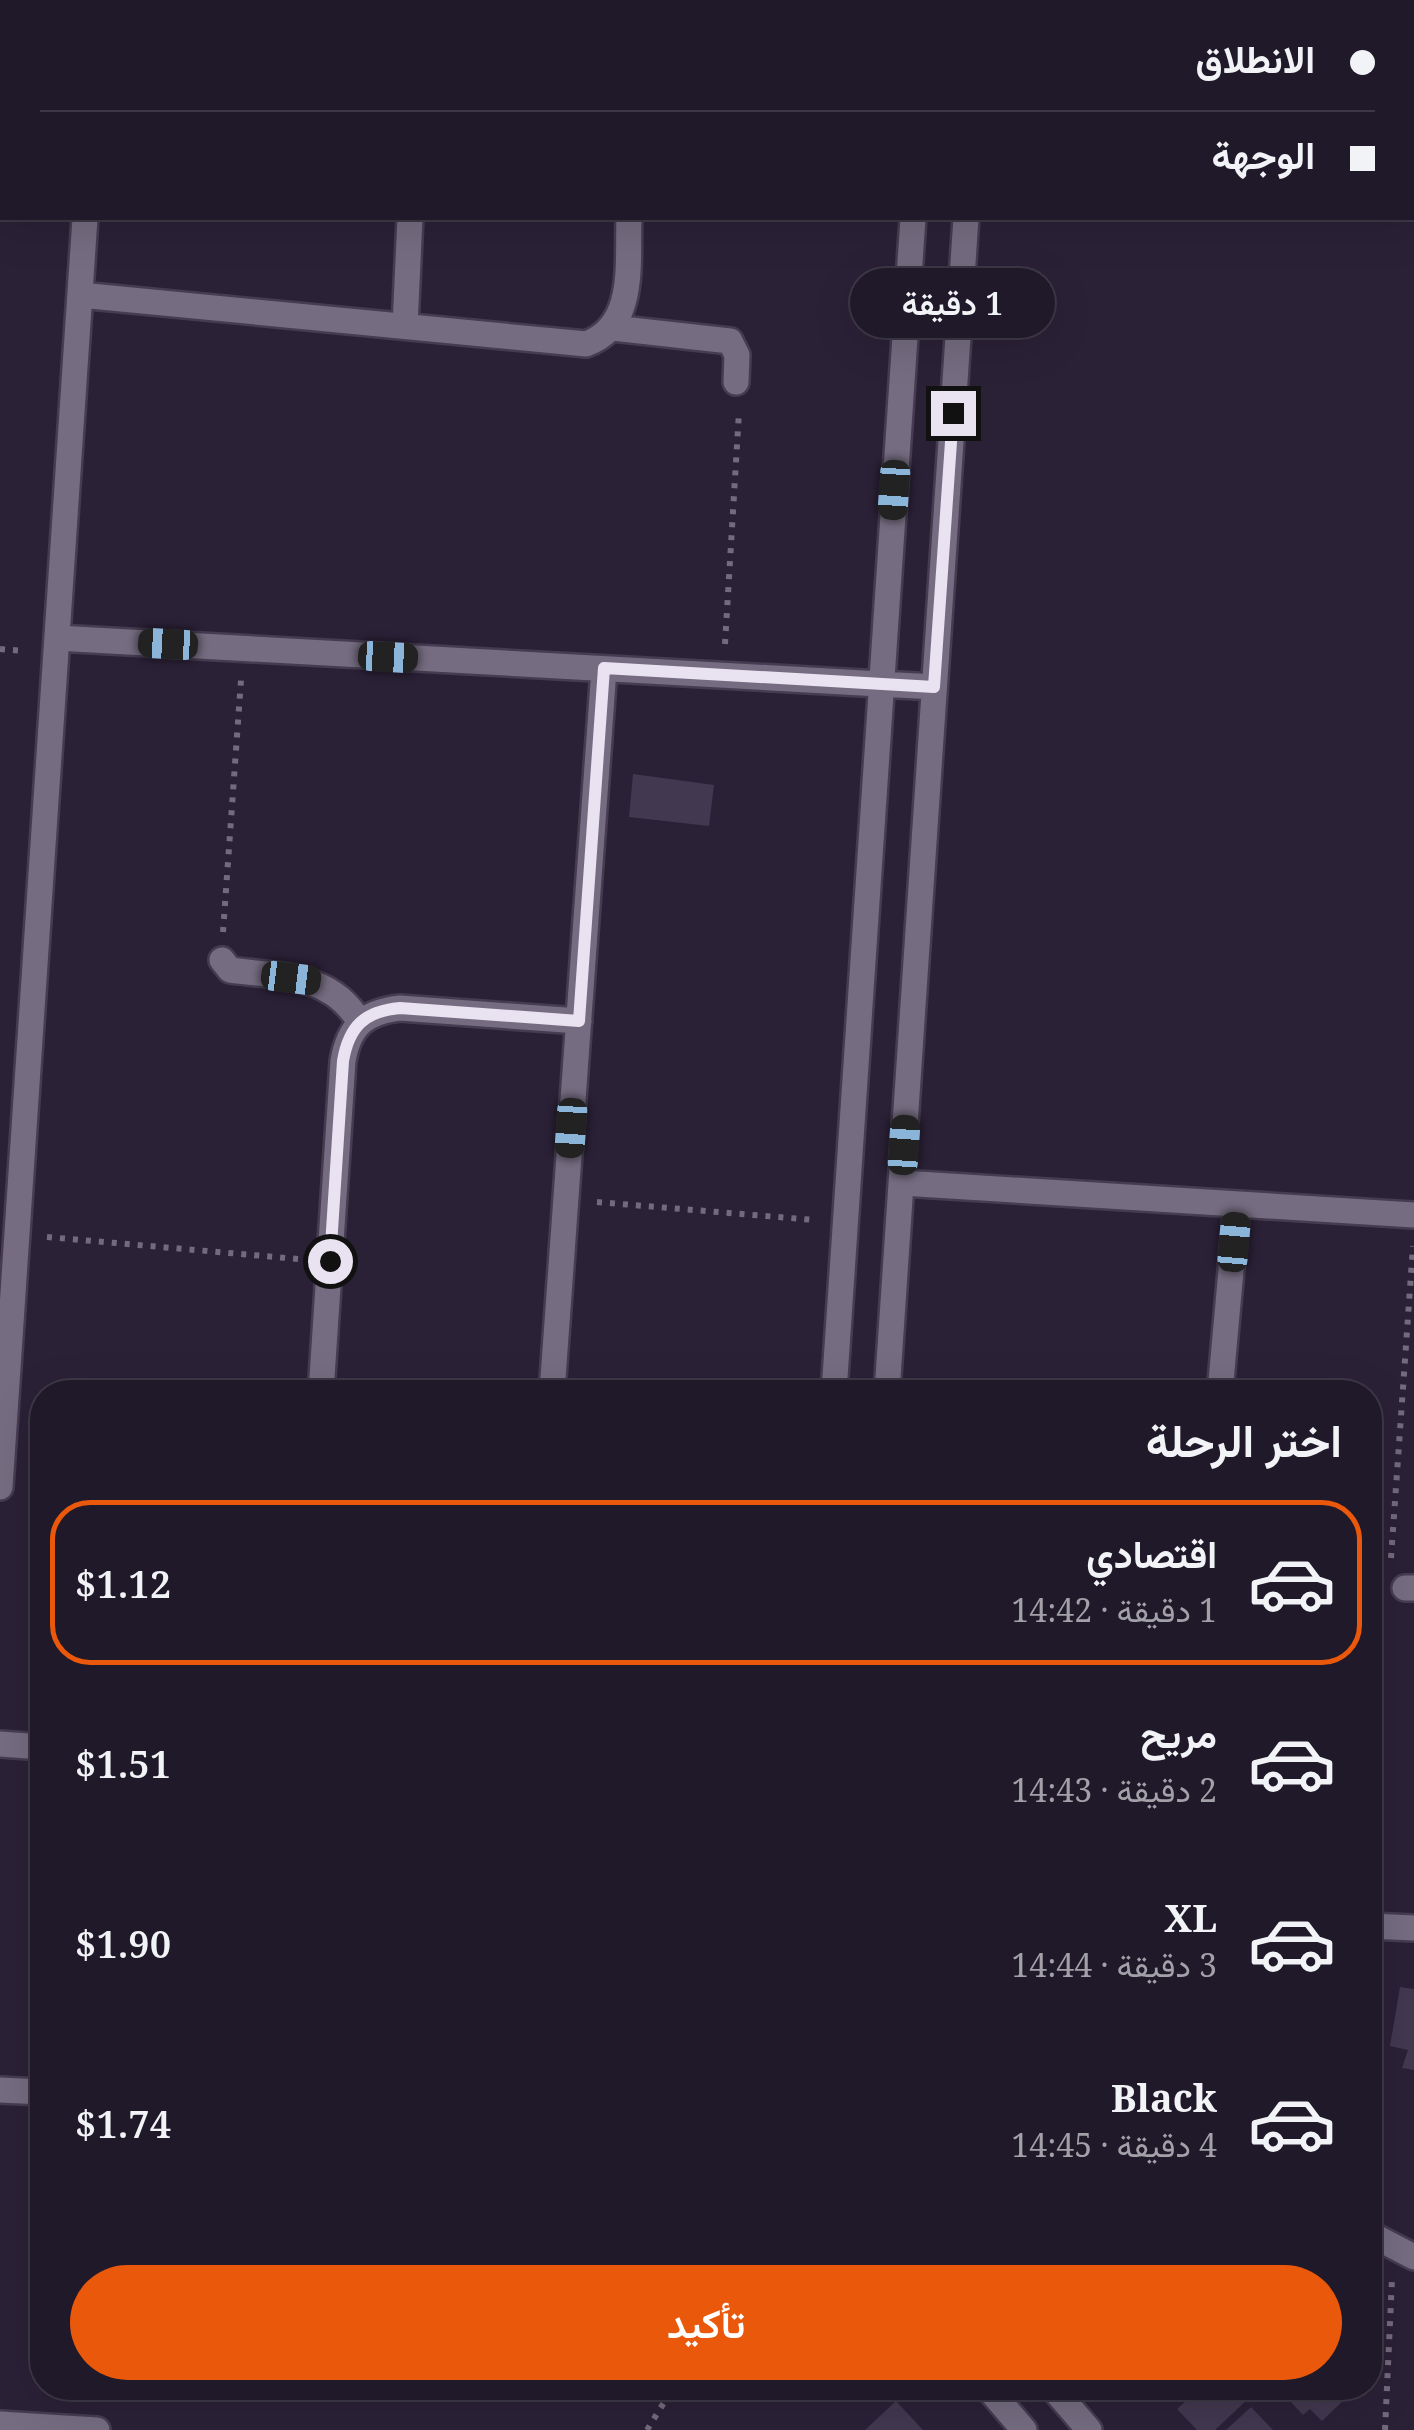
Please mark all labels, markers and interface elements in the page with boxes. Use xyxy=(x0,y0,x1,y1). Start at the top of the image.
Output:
text: الانطلاق xyxy=(1196,32,1315,84)
text: الوجهة xyxy=(1212,128,1315,180)
callout: 1 دقيقة xyxy=(850,268,1056,338)
text: 1 دقيقة xyxy=(902,281,1003,324)
route end xyxy=(931,391,976,436)
car xyxy=(877,459,911,521)
car xyxy=(137,627,199,661)
car xyxy=(357,640,419,674)
car xyxy=(259,959,323,997)
car xyxy=(554,1097,588,1159)
car xyxy=(887,1114,921,1176)
car xyxy=(1216,1211,1252,1273)
route start xyxy=(308,1239,353,1284)
text: اختر الرحلة xyxy=(1146,1409,1342,1470)
text: اقتصادي xyxy=(1086,1527,1217,1579)
icon: car xyxy=(1247,1538,1337,1628)
text: $1.12 xyxy=(75,1557,171,1609)
text: 1 دقيقة · 14:42 xyxy=(1011,1588,1217,1631)
text: مريح xyxy=(1141,1707,1217,1759)
icon: car xyxy=(1247,1718,1337,1808)
text: $1.51 xyxy=(75,1737,171,1789)
text: 2 دقيقة · 14:43 xyxy=(1011,1768,1217,1811)
text: XL xyxy=(1164,1891,1217,1943)
icon: car xyxy=(1247,1898,1337,1988)
text: $1.90 xyxy=(75,1917,171,1969)
text: 3 دقيقة · 14:44 xyxy=(1011,1943,1217,1986)
text: Black xyxy=(1111,2071,1217,2123)
icon: car xyxy=(1247,2078,1337,2168)
text: $1.74 xyxy=(75,2097,171,2149)
text: 4 دقيقة · 14:45 xyxy=(1011,2123,1217,2166)
button: تأكيد xyxy=(70,2265,1342,2380)

